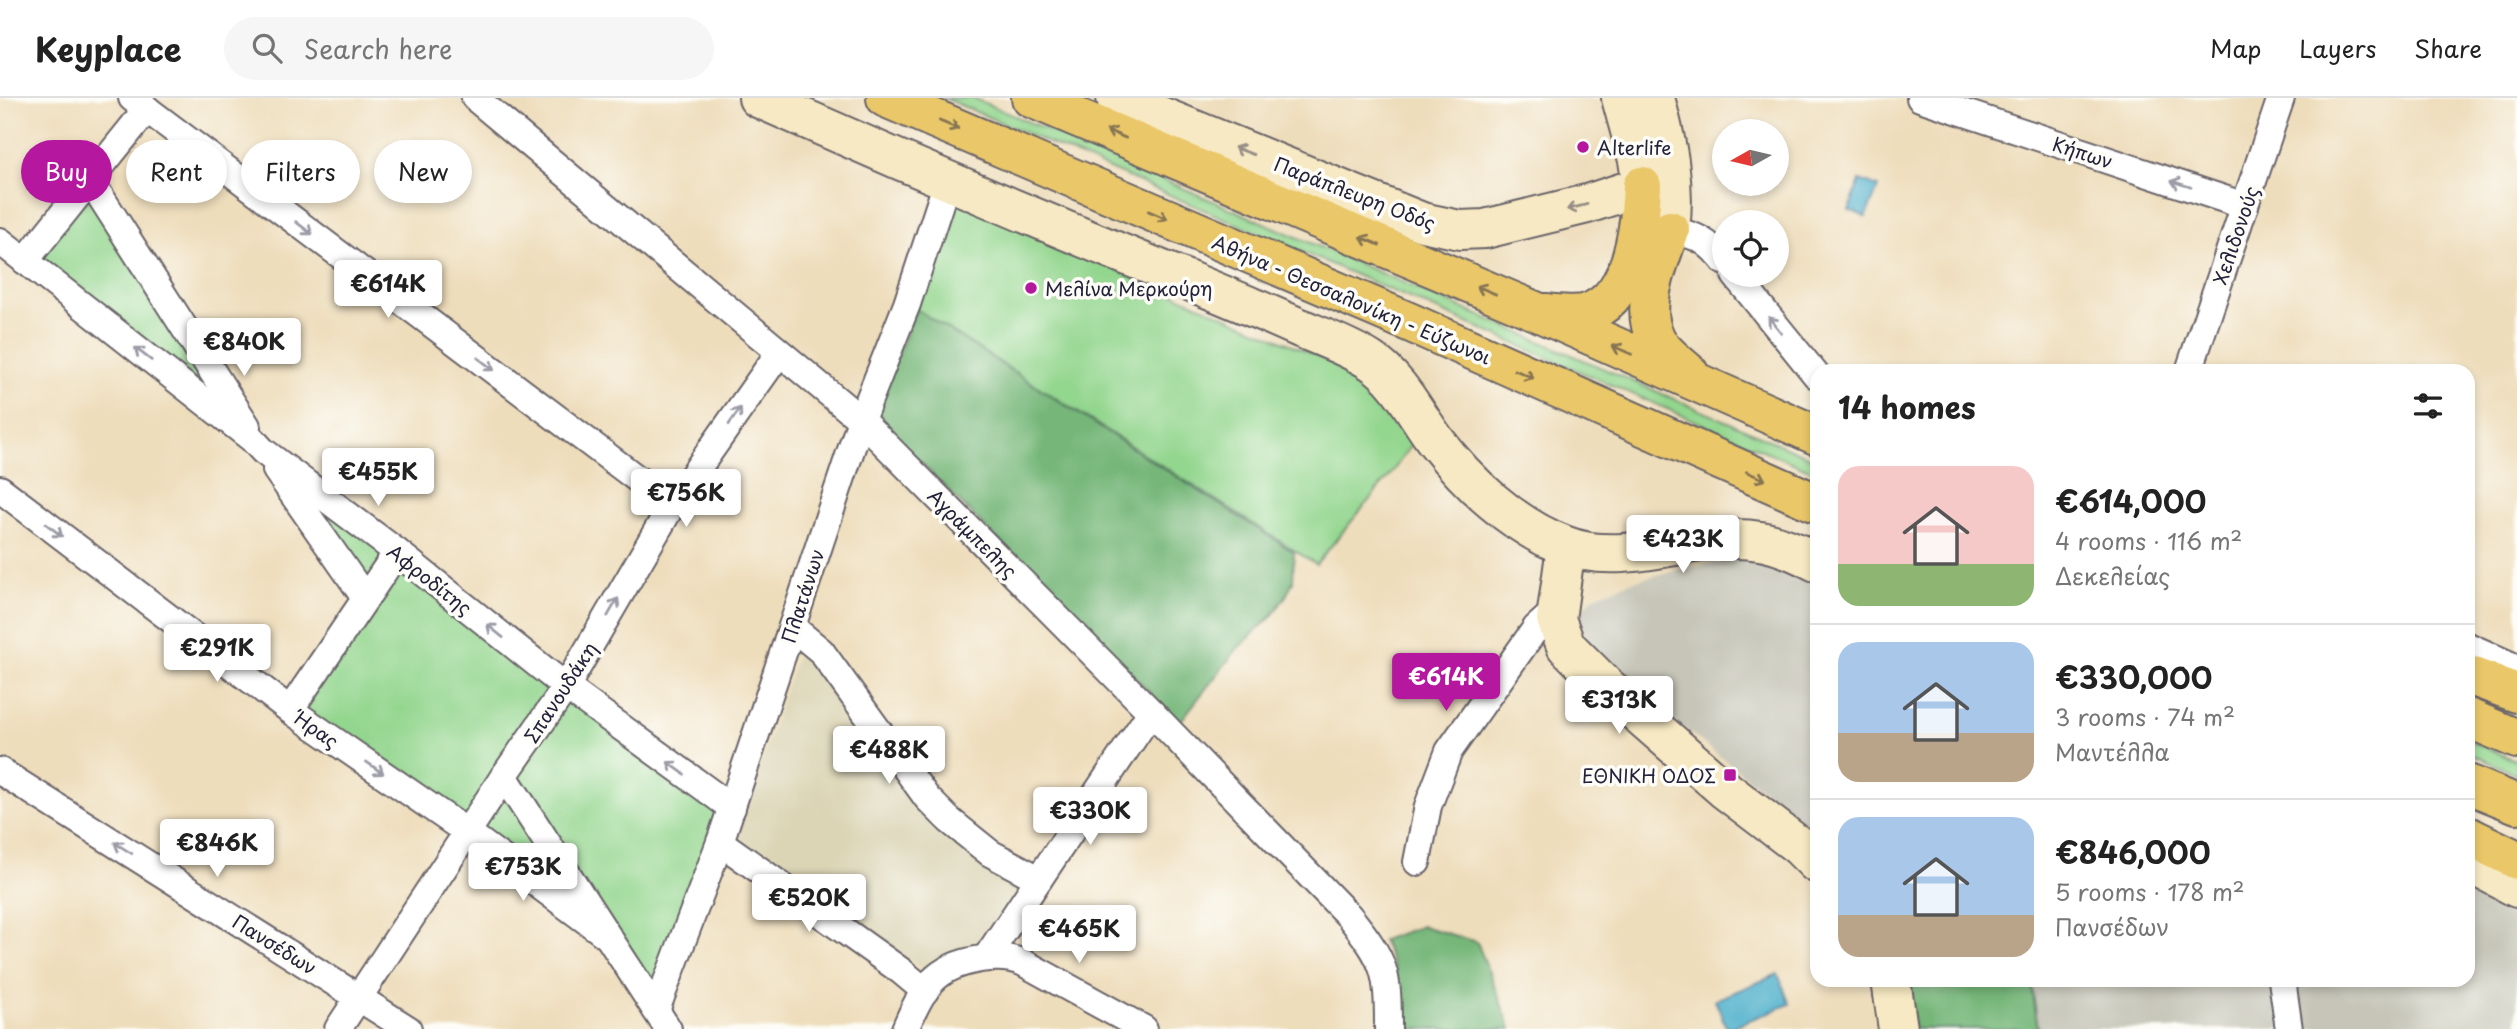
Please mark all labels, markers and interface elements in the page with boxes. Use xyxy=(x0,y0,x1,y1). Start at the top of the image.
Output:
search box xyxy=(224,17,714,80)
text: Keyplace xyxy=(35,23,182,73)
icon: search xyxy=(248,29,286,67)
text: Search here xyxy=(304,29,452,68)
text: Map xyxy=(2210,30,2261,66)
text: Layers xyxy=(2299,30,2376,66)
text: Share xyxy=(2414,30,2482,66)
one-way arrow xyxy=(938,119,959,132)
north arrow xyxy=(1712,119,1788,196)
map controls xyxy=(1712,119,1789,287)
one-way arrow xyxy=(1105,127,1127,140)
street label: Κήπων xyxy=(2049,129,2117,175)
place label: Alterlife xyxy=(1597,133,1671,161)
marker: Alterlife xyxy=(1575,139,1591,155)
chip: Buy xyxy=(21,140,112,203)
chip: Rent xyxy=(126,140,227,203)
chip: Filters xyxy=(241,140,360,203)
chip: New xyxy=(374,140,472,203)
one-way arrow xyxy=(1233,143,1255,156)
street label: Παράπλευρη Οδός xyxy=(1270,149,1440,237)
one-way arrow xyxy=(2170,177,2192,189)
street label: Χελιδονούς xyxy=(2205,182,2265,288)
one-way arrow xyxy=(1566,201,1589,214)
one-way arrow xyxy=(1147,209,1168,222)
button: locate xyxy=(1712,210,1789,287)
one-way arrow xyxy=(295,220,313,235)
street label: Αθήνα - Θεσσαλονίκη - Εύζωνοι xyxy=(1208,227,1496,371)
one-way arrow xyxy=(1360,234,1382,247)
pin: €614K xyxy=(339,260,437,320)
text: €614K xyxy=(350,265,426,300)
place label: Μελίνα Μερκούρη xyxy=(1045,274,1213,302)
marker: Μελίνα Μερκούρη xyxy=(1023,280,1039,296)
one-way arrow xyxy=(1476,283,1498,296)
one-way arrow xyxy=(1768,317,1783,335)
pin: €840K xyxy=(195,318,293,378)
text: €840K xyxy=(203,323,285,358)
one-way arrow xyxy=(1612,343,1633,356)
one-way arrow xyxy=(135,346,153,361)
one-way arrow xyxy=(476,357,495,372)
one-way arrow xyxy=(1513,368,1534,381)
text: 14 homes xyxy=(1838,384,1976,429)
icon: filters xyxy=(2409,387,2447,425)
one-way arrow xyxy=(728,407,742,426)
pin: €455K xyxy=(329,448,427,508)
text: €455K xyxy=(338,453,418,488)
pin: €756K xyxy=(637,470,735,529)
one-way arrow xyxy=(1745,470,1767,483)
text: €756K xyxy=(647,474,725,509)
text: €614,000 xyxy=(2055,478,2206,523)
street label: Αγράμπελης xyxy=(922,482,1024,584)
icon: home xyxy=(1894,494,1978,578)
pin: €423K xyxy=(1634,516,1732,575)
text: €423K xyxy=(1642,520,1724,555)
one-way arrow xyxy=(45,523,63,538)
text: 4 rooms · 116 m² xyxy=(2055,523,2242,558)
street label: Αφροδίτης xyxy=(382,537,478,621)
street label: Πλατάνων xyxy=(774,545,830,647)
text: Δεκελείας xyxy=(2055,558,2170,593)
one-way arrow xyxy=(606,598,620,618)
one-way arrow xyxy=(486,623,505,638)
pin: €291K xyxy=(168,624,266,684)
text: €291K xyxy=(180,629,254,664)
street label: Σπανουδάκη xyxy=(517,636,603,748)
pin: €614K xyxy=(1397,654,1495,713)
text: €330,000 xyxy=(2055,654,2212,699)
text: €614K xyxy=(1408,658,1484,693)
icon: home xyxy=(1894,670,1978,754)
pin: €313K xyxy=(1570,676,1668,736)
text: €313K xyxy=(1581,681,1657,716)
text: 3 rooms · 74 m² xyxy=(2055,699,2235,734)
street label: Ήρας xyxy=(287,702,345,754)
pin: €488K xyxy=(840,726,938,786)
text: €488K xyxy=(849,731,929,766)
text: Μαντέλλα xyxy=(2055,734,2170,769)
one-way arrow xyxy=(364,761,384,775)
one-way arrow xyxy=(667,761,686,776)
place label: ΕΘΝΙΚΗ ΟΔΟΣ xyxy=(1582,761,1716,789)
marker: ΕΘΝΙΚΗ ΟΔΟΣ xyxy=(1722,767,1738,783)
pin: €330K xyxy=(1041,788,1139,847)
text: €330K xyxy=(1049,792,1131,827)
pin: €846K xyxy=(168,820,266,879)
text: €846K xyxy=(176,824,258,859)
text: €846,000 xyxy=(2055,829,2211,874)
one-way arrow xyxy=(113,840,133,854)
pin: €753K xyxy=(474,844,572,903)
icon: home xyxy=(1894,845,1978,929)
text: €753K xyxy=(484,848,562,883)
pin: €520K xyxy=(760,874,858,934)
text: 5 rooms · 178 m² xyxy=(2055,874,2245,909)
text: €520K xyxy=(768,879,850,914)
pin: €465K xyxy=(1030,906,1128,965)
street label: Πανσέδων xyxy=(228,907,322,981)
text: Πανσέδων xyxy=(2055,909,2169,944)
text: €465K xyxy=(1038,910,1120,945)

